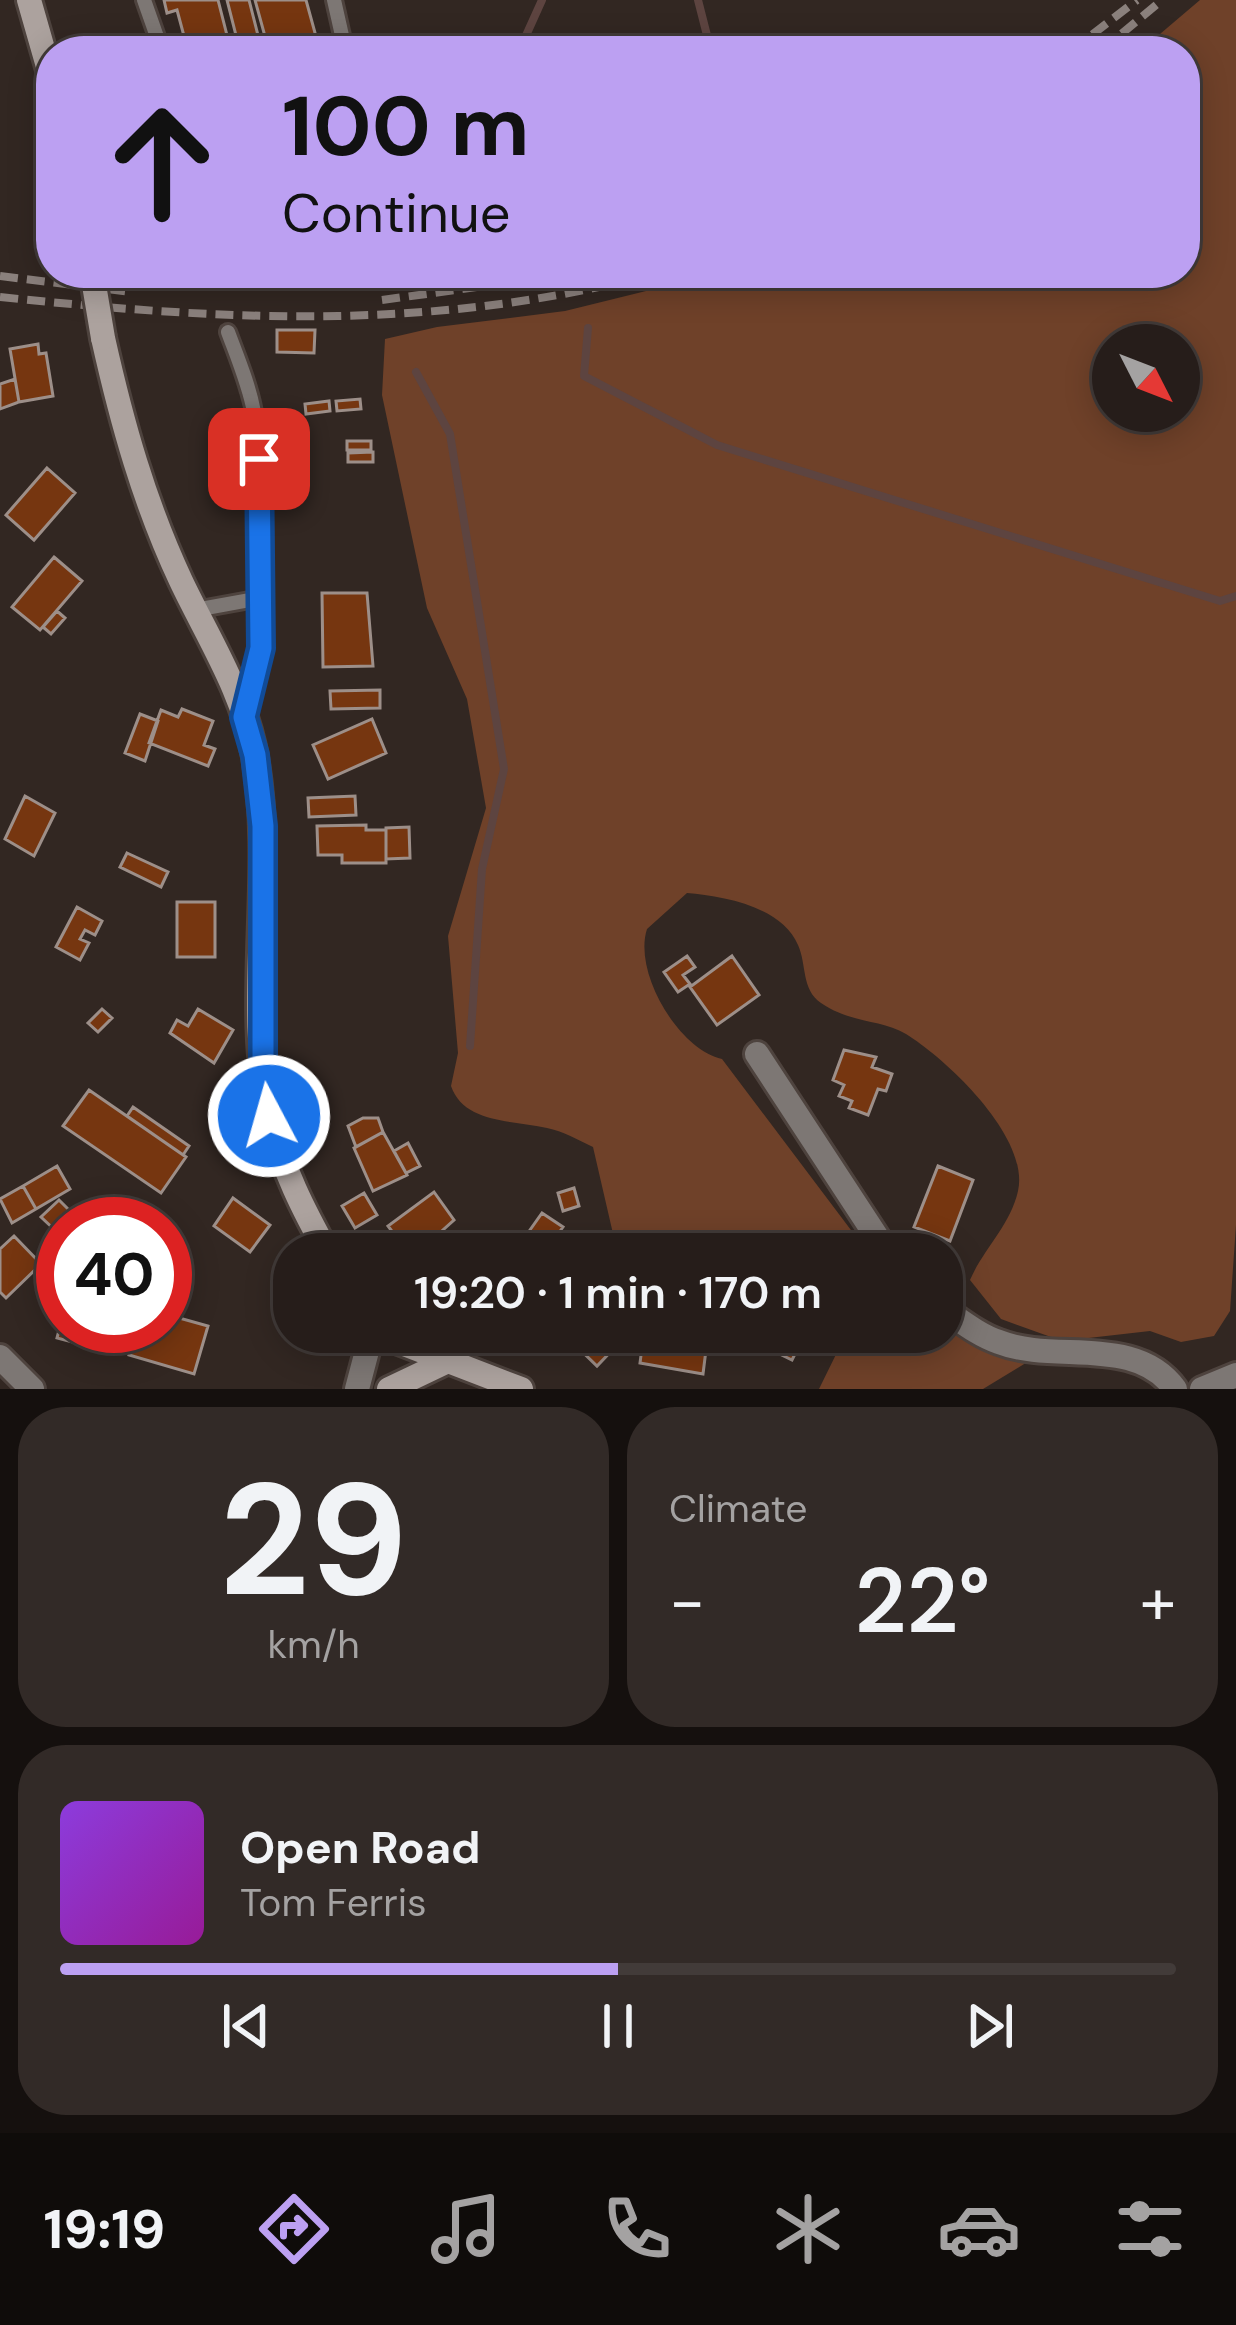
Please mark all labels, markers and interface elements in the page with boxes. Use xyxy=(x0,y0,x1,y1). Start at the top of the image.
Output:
text: 100 m xyxy=(282,72,530,181)
icon: ahead xyxy=(84,84,240,240)
text: Continue xyxy=(282,178,510,249)
north arrow xyxy=(1092,324,1200,432)
map controls xyxy=(1092,324,1200,432)
pin xyxy=(208,408,310,510)
icon: arrive xyxy=(226,426,292,492)
position arrow xyxy=(206,1053,332,1179)
speed limit sign: 40 xyxy=(36,1197,192,1353)
text: 19:20 · 1 min · 170 m xyxy=(414,1263,822,1322)
text: 29 xyxy=(219,1439,408,1642)
text: Climate xyxy=(669,1483,807,1534)
text: 22° xyxy=(855,1543,991,1660)
text: − xyxy=(669,1559,705,1644)
text: + xyxy=(1140,1559,1176,1644)
text: km/h xyxy=(267,1619,360,1670)
text: Open Road xyxy=(240,1818,481,1877)
text: Tom Ferris xyxy=(240,1877,427,1928)
icon: previous xyxy=(213,1993,279,2059)
icon: pause xyxy=(585,1993,651,2059)
icon: next xyxy=(957,1993,1023,2059)
icon: directions xyxy=(252,2187,336,2271)
icon: music xyxy=(424,2187,508,2271)
icon: phone xyxy=(595,2187,679,2271)
icon: climate xyxy=(766,2187,850,2271)
icon: car xyxy=(937,2187,1021,2271)
icon: filters xyxy=(1108,2187,1192,2271)
text: 19:19 xyxy=(44,2194,165,2265)

